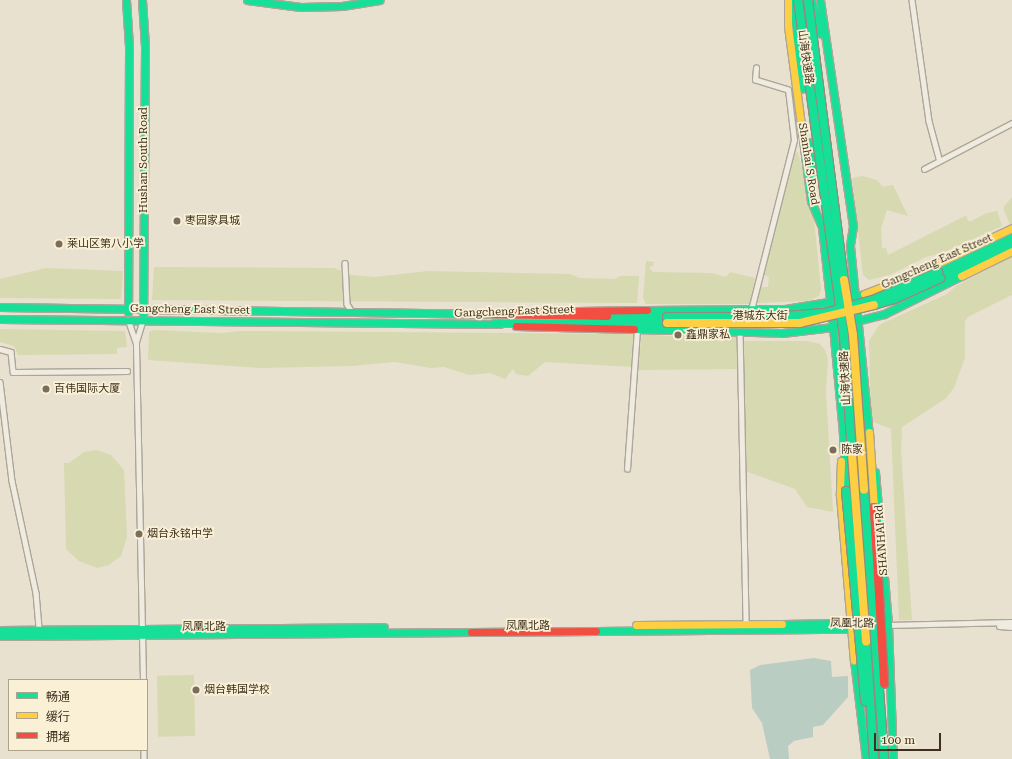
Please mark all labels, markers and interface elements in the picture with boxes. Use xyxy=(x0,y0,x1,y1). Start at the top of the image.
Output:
street label: 山海快速路 xyxy=(795,29,815,85)
street label: Hushan South Road xyxy=(137,107,151,213)
street label: Shanhai S Road xyxy=(795,122,821,206)
place label: 枣园家具城 xyxy=(185,214,240,228)
marker: 枣园家具城 xyxy=(172,216,182,226)
street label: Gangcheng East Street xyxy=(880,232,994,292)
place label: 莱山区第八小学 xyxy=(67,237,144,251)
marker: 莱山区第八小学 xyxy=(54,239,64,249)
street label: Gangcheng East Street xyxy=(130,302,250,318)
street label: Gangcheng East Street xyxy=(454,303,574,321)
street label: 港城东大街 xyxy=(733,309,787,323)
place label: 鑫鼎家私 xyxy=(686,328,730,342)
marker: 鑫鼎家私 xyxy=(673,330,683,340)
street label: 山海快速路 xyxy=(838,350,854,406)
place label: 百伟国际大厦 xyxy=(54,382,120,396)
marker: 百伟国际大厦 xyxy=(41,384,51,394)
place label: 陈家 xyxy=(841,443,863,457)
marker: 陈家 xyxy=(828,445,838,455)
street label: SHANHAI Rd xyxy=(873,504,891,576)
place label: 烟台永铭中学 xyxy=(147,527,213,541)
marker: 烟台永铭中学 xyxy=(134,529,144,539)
street label: 凤凰北路 xyxy=(830,617,874,631)
street label: 凤凰北路 xyxy=(506,619,550,633)
street label: 凤凰北路 xyxy=(182,620,226,634)
legend xyxy=(8,679,148,751)
place label: 烟台韩国学校 xyxy=(204,683,270,697)
marker: 烟台韩国学校 xyxy=(191,685,201,695)
text: 畅通 xyxy=(46,690,70,704)
text: 缓行 xyxy=(46,710,70,724)
scale bar xyxy=(876,725,943,751)
text: 拥堵 xyxy=(46,730,70,744)
text: 100 m xyxy=(881,733,915,747)

